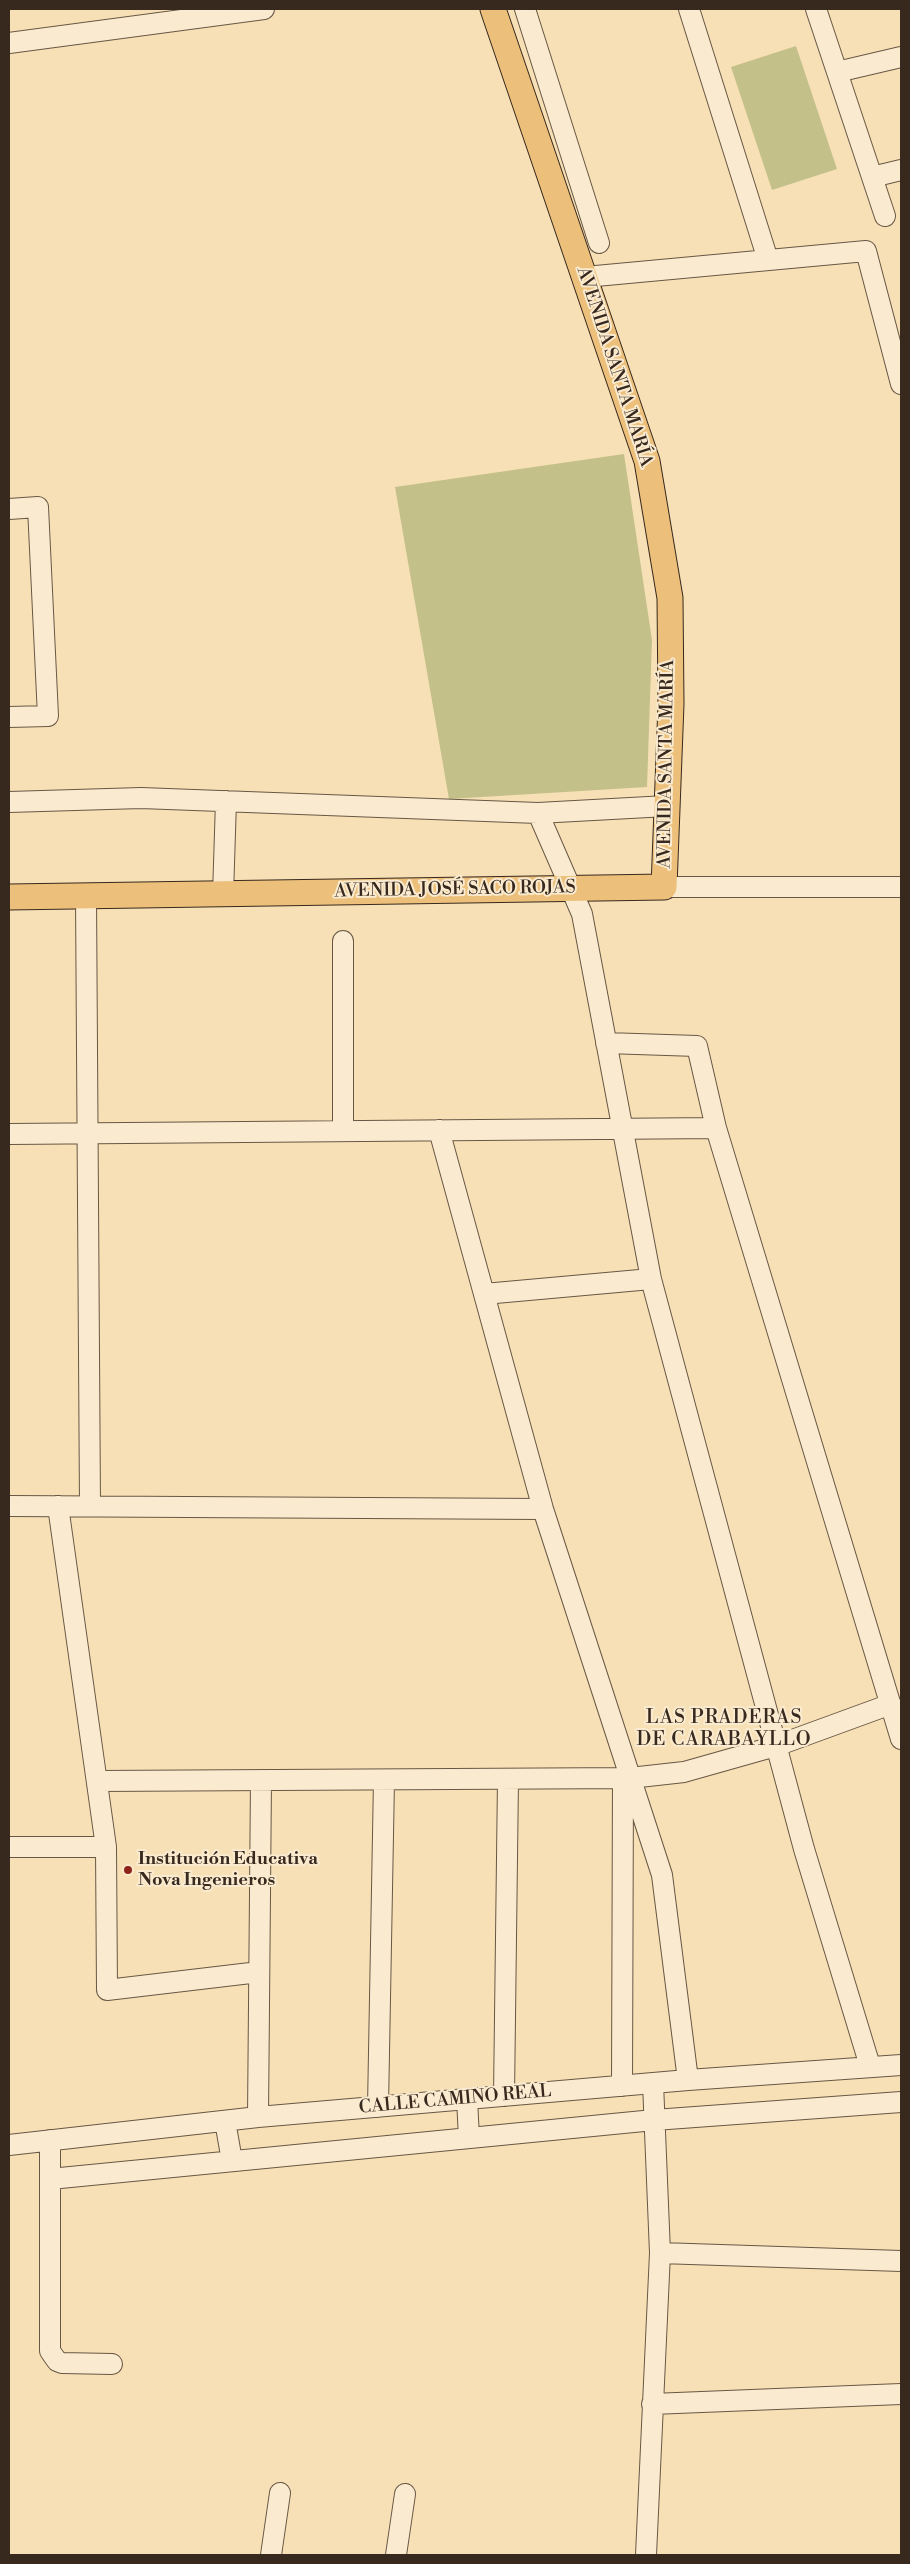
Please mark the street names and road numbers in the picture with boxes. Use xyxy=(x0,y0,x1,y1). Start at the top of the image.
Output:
street label: AVENIDA SANTA MARÍA xyxy=(571,264,657,470)
street label: AVENIDA SANTA MARÍA xyxy=(654,659,680,869)
street label: AVENIDA JOSÉ SACO ROJAS xyxy=(334,877,576,903)
street label: CALLE CAMINO REAL xyxy=(358,2081,552,2119)

